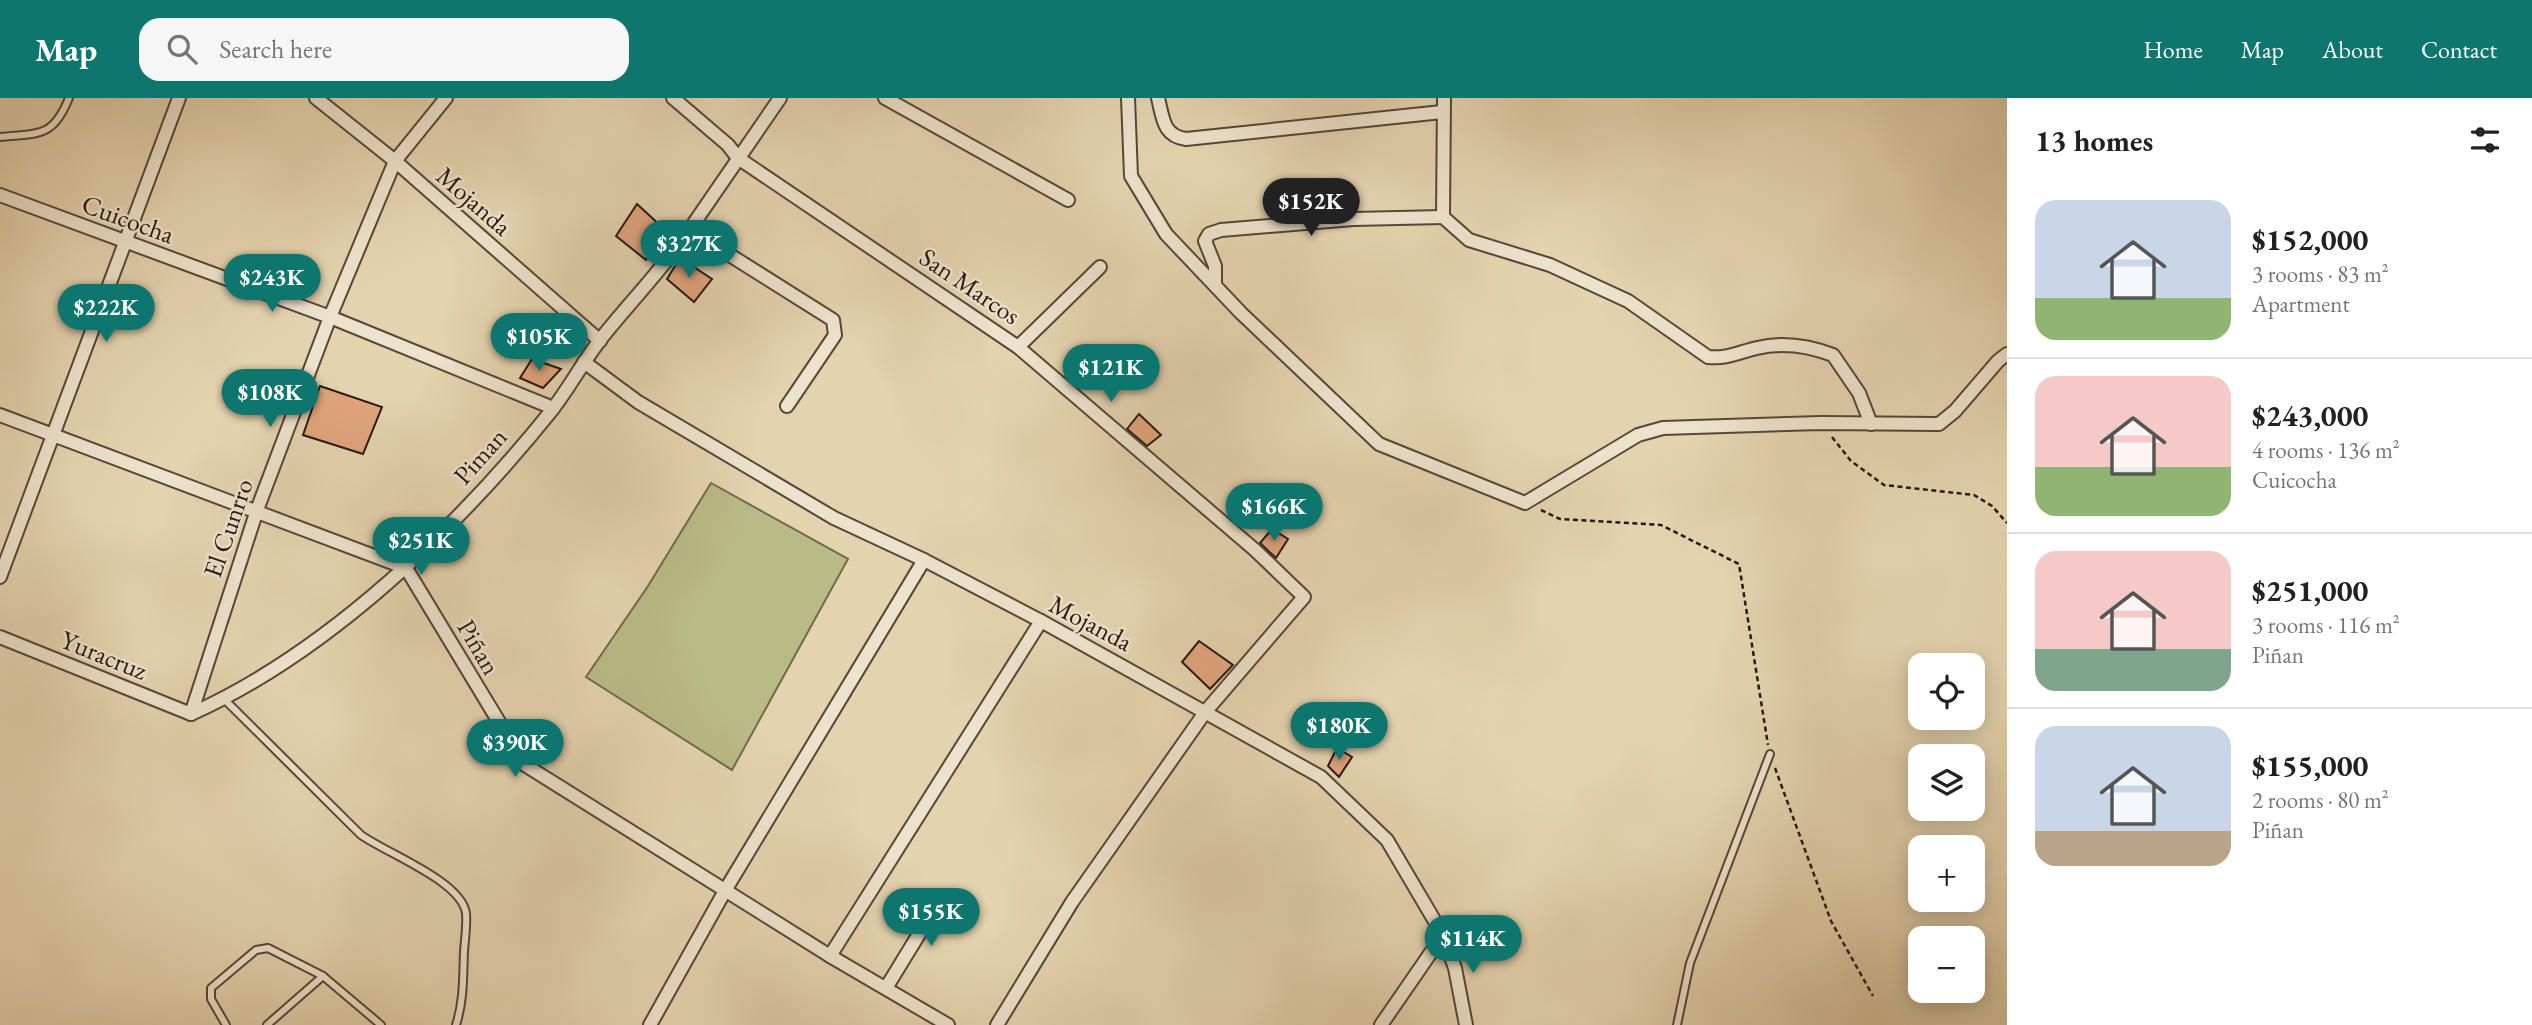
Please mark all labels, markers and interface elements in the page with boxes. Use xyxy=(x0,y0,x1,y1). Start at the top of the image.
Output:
search box xyxy=(139,18,629,81)
text: Map xyxy=(35,28,97,71)
icon: search xyxy=(163,30,201,68)
text: Search here xyxy=(219,32,332,66)
text: Home xyxy=(2143,34,2203,65)
text: Map xyxy=(2241,34,2284,65)
text: About xyxy=(2322,34,2383,65)
text: Contact xyxy=(2421,34,2497,65)
text: 13 homes xyxy=(2035,121,2153,160)
icon: filters xyxy=(2466,121,2504,159)
street label: Mojanda xyxy=(429,159,519,244)
pin: $152K xyxy=(1262,178,1360,238)
text: $152K xyxy=(1279,186,1343,216)
street label: Cuicocha xyxy=(77,187,179,252)
pin: $327K xyxy=(640,220,738,280)
text: $152,000 xyxy=(2252,220,2368,259)
text: $327K xyxy=(657,228,721,258)
icon: home xyxy=(2091,228,2175,312)
street label: San Marcos xyxy=(913,240,1027,332)
pin: $243K xyxy=(223,254,321,314)
text: 3 rooms · 83 m² xyxy=(2252,259,2389,289)
text: $243K xyxy=(240,262,304,292)
pin: $222K xyxy=(57,285,155,344)
text: Apartment xyxy=(2252,289,2350,319)
text: $222K xyxy=(74,292,138,322)
pin: $105K xyxy=(490,314,588,373)
text: $105K xyxy=(507,321,571,351)
pin: $121K xyxy=(1062,344,1160,404)
text: $121K xyxy=(1079,352,1143,382)
pin: $108K xyxy=(221,370,319,429)
text: $108K xyxy=(238,377,302,407)
text: $243,000 xyxy=(2252,396,2368,435)
icon: home xyxy=(2091,404,2175,488)
street label: Piman xyxy=(446,420,515,492)
text: 4 rooms · 136 m² xyxy=(2252,435,2400,465)
text: Cuicocha xyxy=(2252,465,2337,495)
street label: El Cunrro xyxy=(195,474,261,582)
pin: $166K xyxy=(1225,484,1323,543)
text: $166K xyxy=(1242,491,1306,521)
pin: $251K xyxy=(372,518,470,577)
text: $251K xyxy=(389,525,453,555)
text: $251,000 xyxy=(2252,571,2368,610)
icon: home xyxy=(2091,579,2175,663)
street label: Mojanda xyxy=(1044,587,1139,659)
text: 3 rooms · 116 m² xyxy=(2252,610,2400,640)
street label: Piñan xyxy=(450,613,508,681)
street label: Yuracruz xyxy=(56,622,152,688)
text: Piñan xyxy=(2252,640,2304,670)
map controls xyxy=(1908,653,1985,1003)
button: locate xyxy=(1908,653,1985,730)
pin: $180K xyxy=(1290,702,1388,762)
text: $180K xyxy=(1307,710,1371,740)
pin: $390K xyxy=(466,720,564,779)
text: $390K xyxy=(483,727,547,757)
button: layers xyxy=(1908,744,1985,821)
text: $155,000 xyxy=(2252,746,2368,785)
icon: home xyxy=(2091,754,2175,838)
text: 2 rooms · 80 m² xyxy=(2252,785,2389,815)
text: Piñan xyxy=(2252,815,2304,845)
button: + xyxy=(1908,835,1985,912)
pin: $155K xyxy=(882,888,980,948)
text: $155K xyxy=(899,896,963,926)
pin: $114K xyxy=(1424,916,1522,975)
text: $114K xyxy=(1441,923,1505,953)
button: − xyxy=(1908,926,1985,1003)

